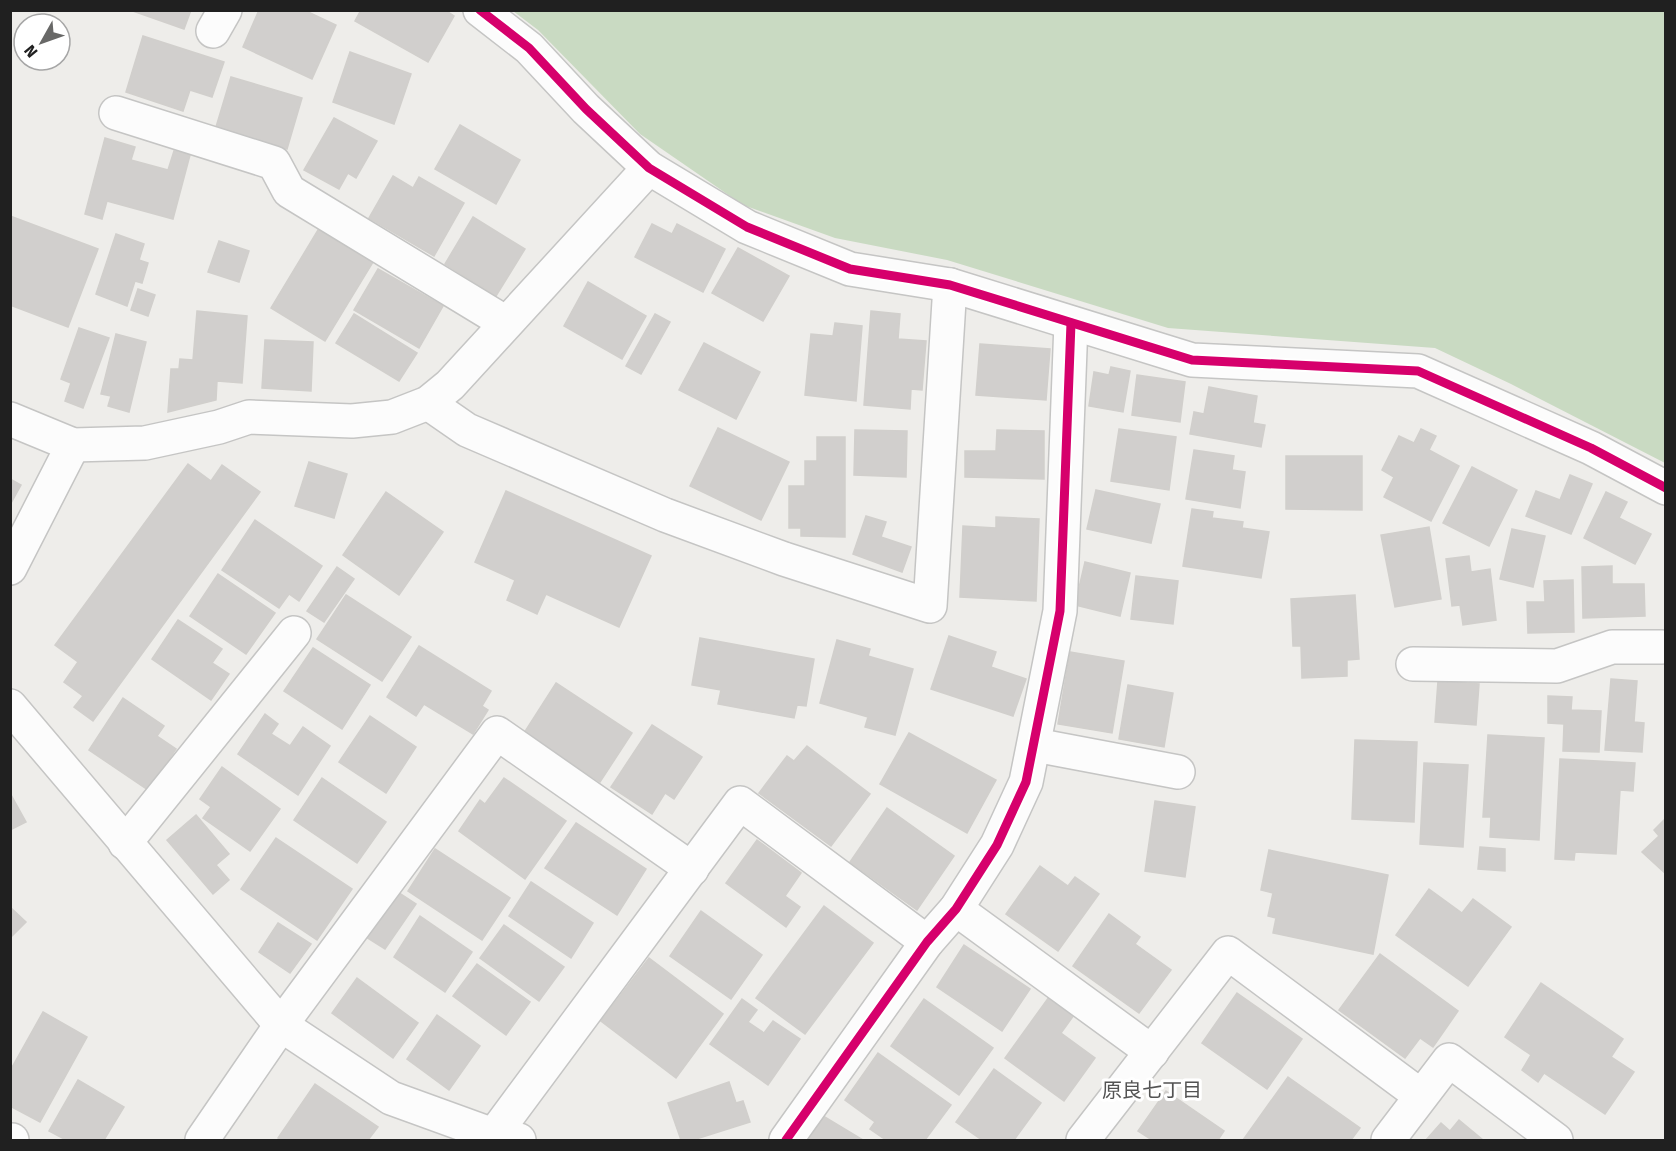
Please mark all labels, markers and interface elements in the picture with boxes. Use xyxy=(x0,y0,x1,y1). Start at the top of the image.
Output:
north arrow xyxy=(12,12,72,72)
text: N xyxy=(20,41,42,61)
district label: 原良七丁目 xyxy=(1102,1078,1202,1102)

